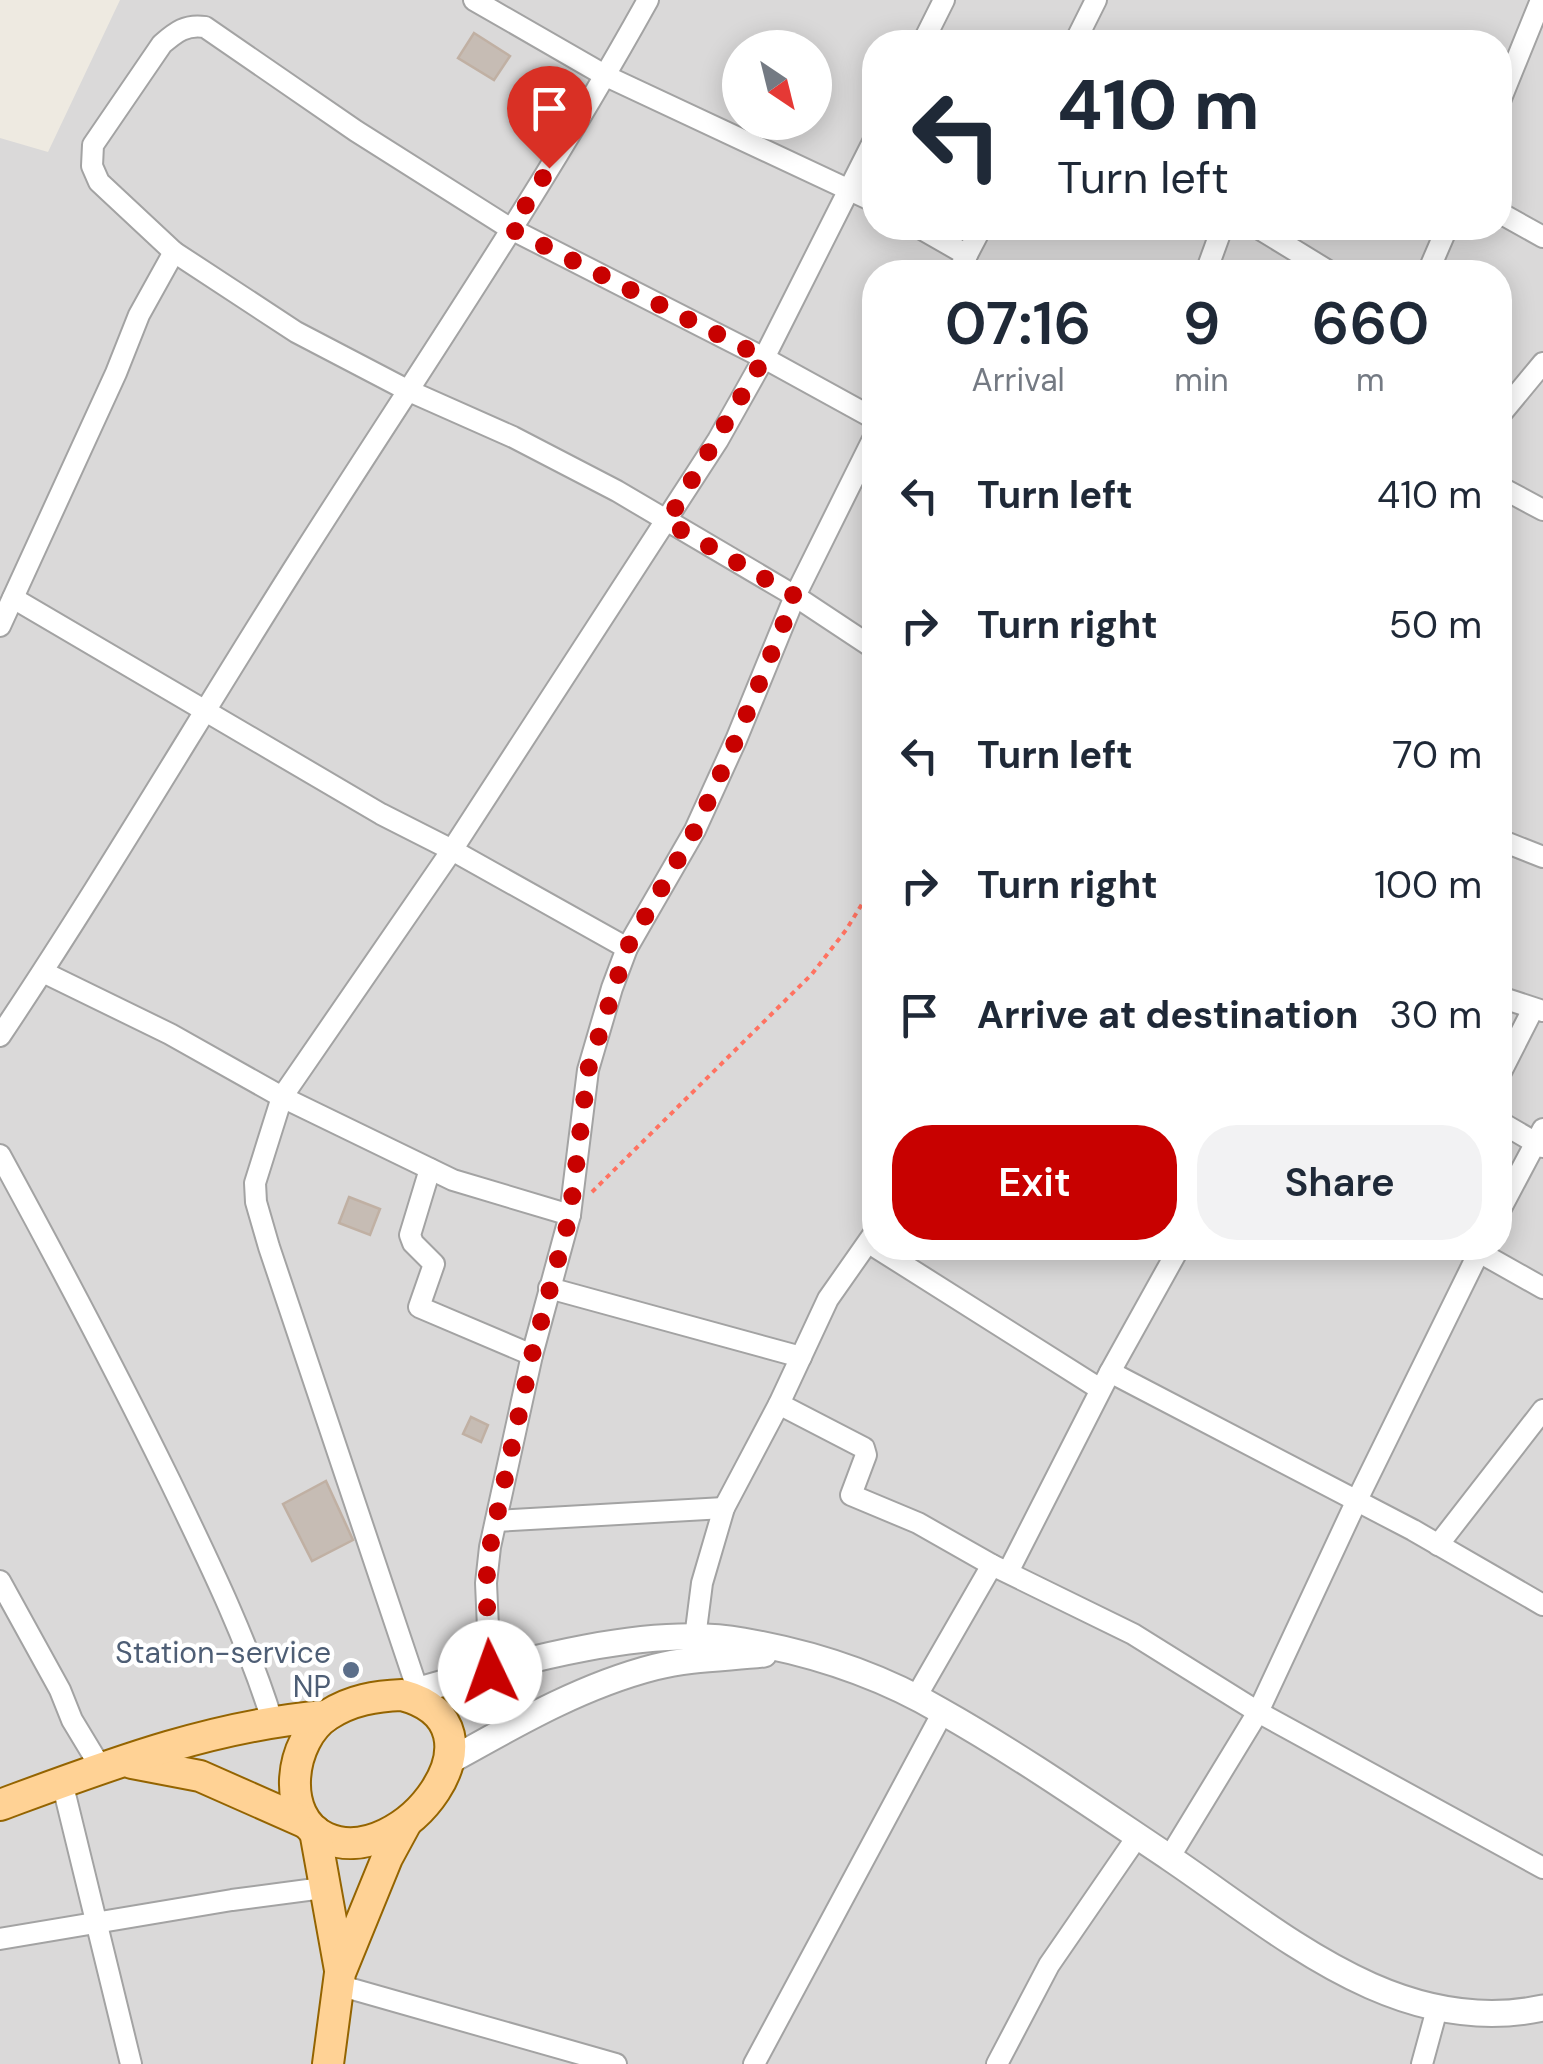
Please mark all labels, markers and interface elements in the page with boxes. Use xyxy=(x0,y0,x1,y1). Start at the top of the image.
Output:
north arrow xyxy=(722,30,832,140)
map controls xyxy=(722,30,832,140)
text: 410 m xyxy=(1057,60,1260,151)
pin xyxy=(507,66,592,169)
icon: left xyxy=(892,70,1022,200)
icon: arrive xyxy=(522,81,577,136)
text: Turn left xyxy=(1057,148,1229,207)
text: 07:16 xyxy=(945,284,1091,363)
text: 9 xyxy=(1182,284,1220,363)
text: 660 xyxy=(1311,284,1429,363)
text: Arrival xyxy=(971,359,1065,401)
text: min xyxy=(1174,359,1229,401)
text: m xyxy=(1356,359,1385,401)
icon: left xyxy=(892,468,947,523)
text: Turn left xyxy=(977,470,1133,520)
text: 410 m xyxy=(1377,470,1482,520)
icon: right xyxy=(892,598,947,653)
text: Turn right xyxy=(977,600,1158,650)
text: 50 m xyxy=(1389,600,1482,650)
icon: left xyxy=(892,728,947,783)
text: Turn left xyxy=(977,730,1133,780)
text: 70 m xyxy=(1392,730,1482,780)
icon: right xyxy=(892,858,947,913)
text: Turn right xyxy=(977,860,1158,910)
text: 100 m xyxy=(1374,860,1482,910)
icon: arrive xyxy=(892,988,947,1043)
text: Arrive at destination xyxy=(977,990,1359,1040)
text: 30 m xyxy=(1390,990,1482,1040)
button: Exit xyxy=(892,1125,1177,1240)
button: Share xyxy=(1197,1125,1482,1240)
position arrow xyxy=(438,1620,542,1724)
place label: Station-service NP xyxy=(115,1633,331,1706)
marker: Station-service NP xyxy=(340,1659,362,1681)

